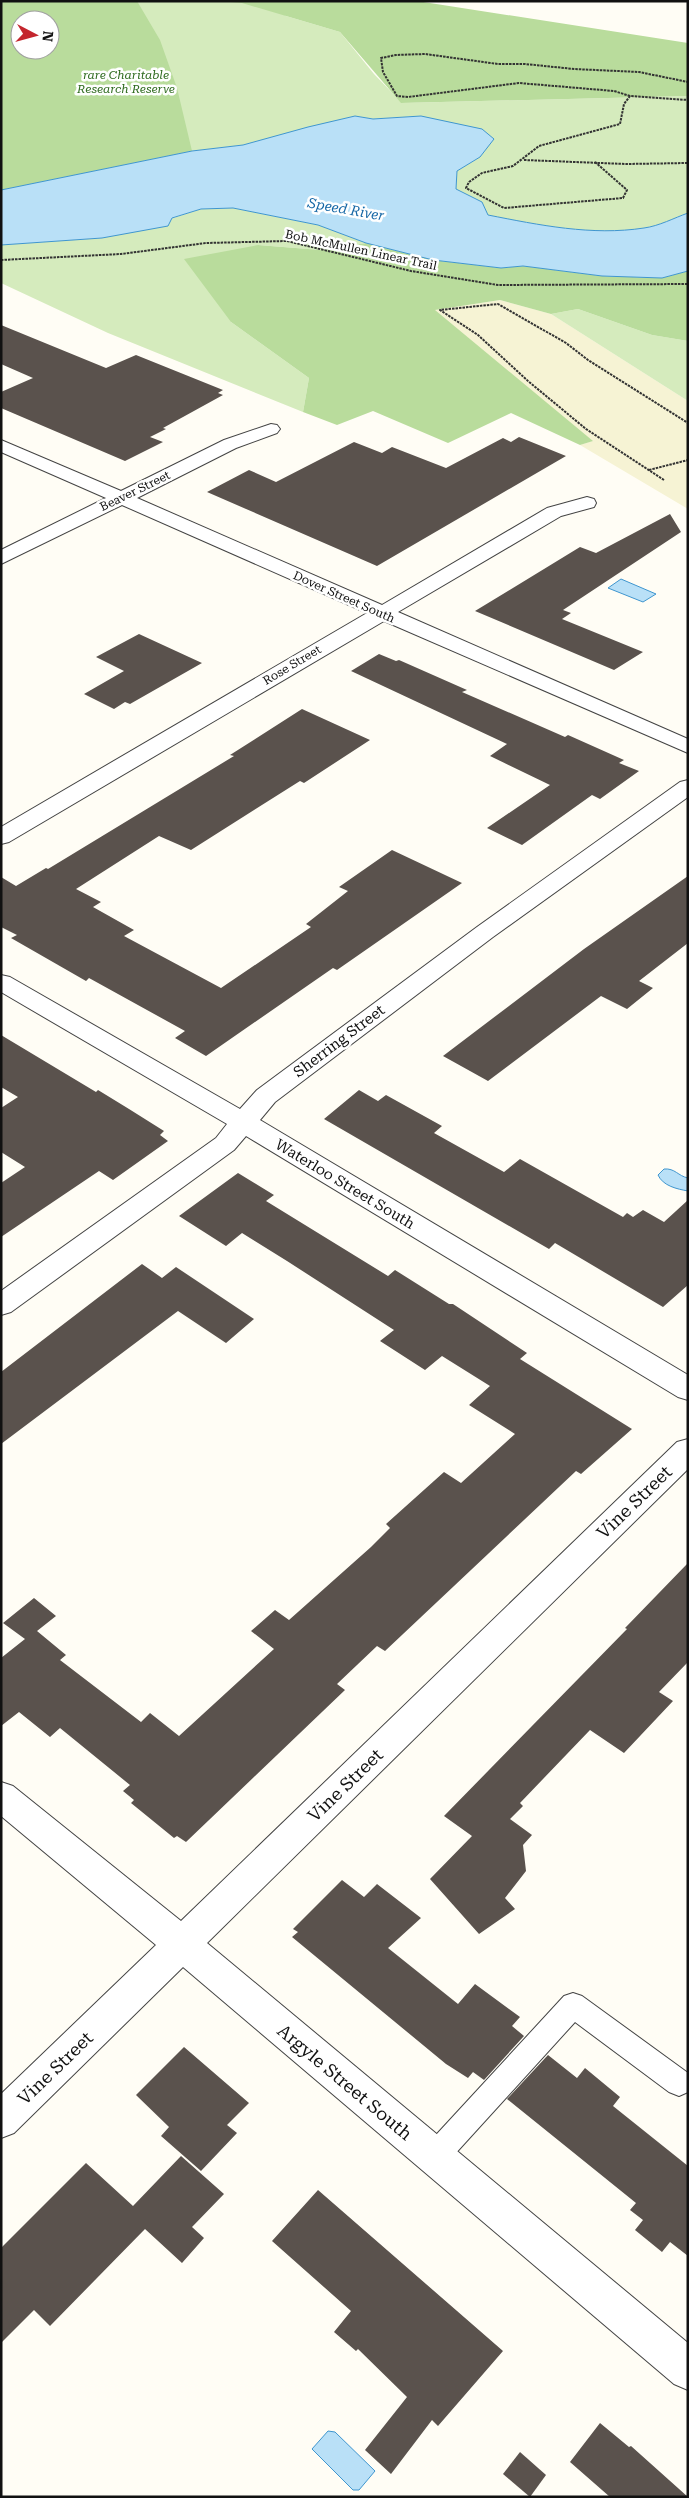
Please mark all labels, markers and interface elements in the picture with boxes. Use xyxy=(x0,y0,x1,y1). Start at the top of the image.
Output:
north arrow xyxy=(10,10,60,60)
text: N xyxy=(39,30,56,43)
park label: rare Charitable Research Reserve xyxy=(76,68,175,96)
water label: Speed River xyxy=(306,194,386,224)
street label: Bob McMullen Linear Trail xyxy=(284,227,438,273)
street label: Beaver Street xyxy=(98,468,173,514)
street label: Dover Street South xyxy=(291,568,397,626)
street label: Rose Street xyxy=(260,642,324,688)
street label: Sherring Street xyxy=(290,1001,388,1081)
street label: Waterloo Street South xyxy=(272,1135,418,1233)
street label: Vine Street xyxy=(592,1461,676,1543)
street label: Vine Street xyxy=(303,1744,387,1826)
street label: Argyle Street South xyxy=(274,2020,417,2145)
street label: Vine Street xyxy=(13,2027,97,2109)

